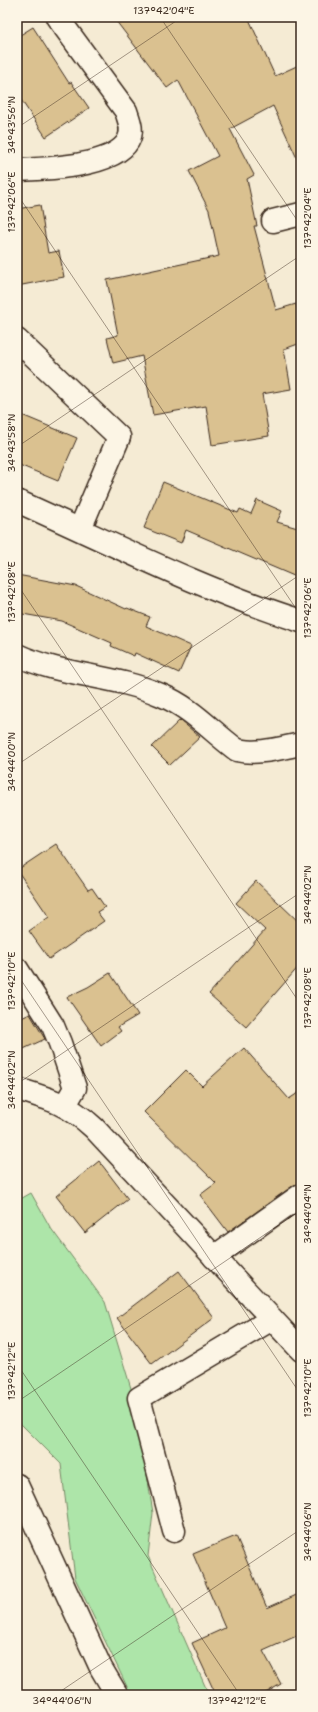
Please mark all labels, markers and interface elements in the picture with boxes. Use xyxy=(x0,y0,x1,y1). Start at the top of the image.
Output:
text: 137°42'04"E xyxy=(133,4,195,17)
text: 34°43'56"N xyxy=(5,96,18,154)
text: 137°42'06"E xyxy=(5,172,18,232)
text: 137°42'04"E xyxy=(301,187,314,249)
text: 34°43'58"N xyxy=(5,414,18,472)
text: 137°42'08"E xyxy=(5,561,18,623)
text: 137°42'06"E xyxy=(301,578,314,638)
text: 34°44'00"N xyxy=(5,732,18,792)
text: 34°44'02"N xyxy=(301,865,314,925)
text: 137°42'10"E xyxy=(5,951,18,1011)
text: 137°42'08"E xyxy=(301,967,314,1029)
text: 34°44'02"N xyxy=(5,1050,18,1110)
text: 34°44'04"N xyxy=(301,1184,314,1244)
text: 137°42'12"E xyxy=(5,1342,18,1400)
text: 137°42'10"E xyxy=(301,1358,314,1418)
text: 34°44'06"N xyxy=(301,1502,314,1562)
text: 34°44'06"N xyxy=(32,1694,92,1707)
text: 137°42'12"E xyxy=(208,1694,266,1707)

